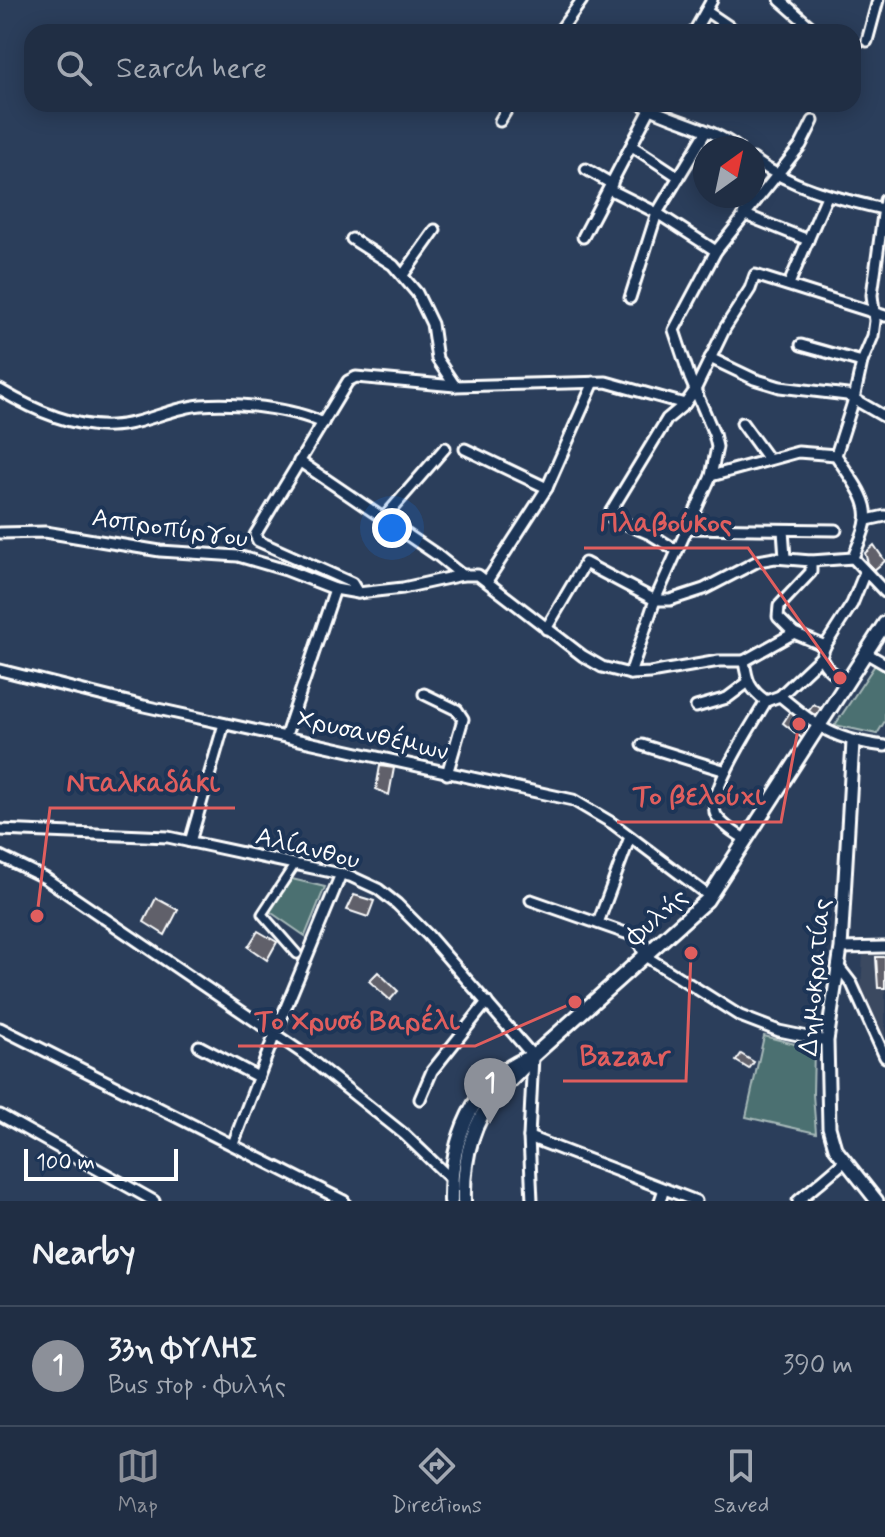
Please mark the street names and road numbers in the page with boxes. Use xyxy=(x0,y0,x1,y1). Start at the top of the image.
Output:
street label: Ασπροπύργου xyxy=(90,501,250,557)
street label: Χρυσανθέμων xyxy=(294,702,452,770)
street label: Αλίανθου xyxy=(252,820,363,878)
street label: Φυλής xyxy=(618,881,695,955)
street label: Δημοκρατίας xyxy=(792,897,840,1057)

